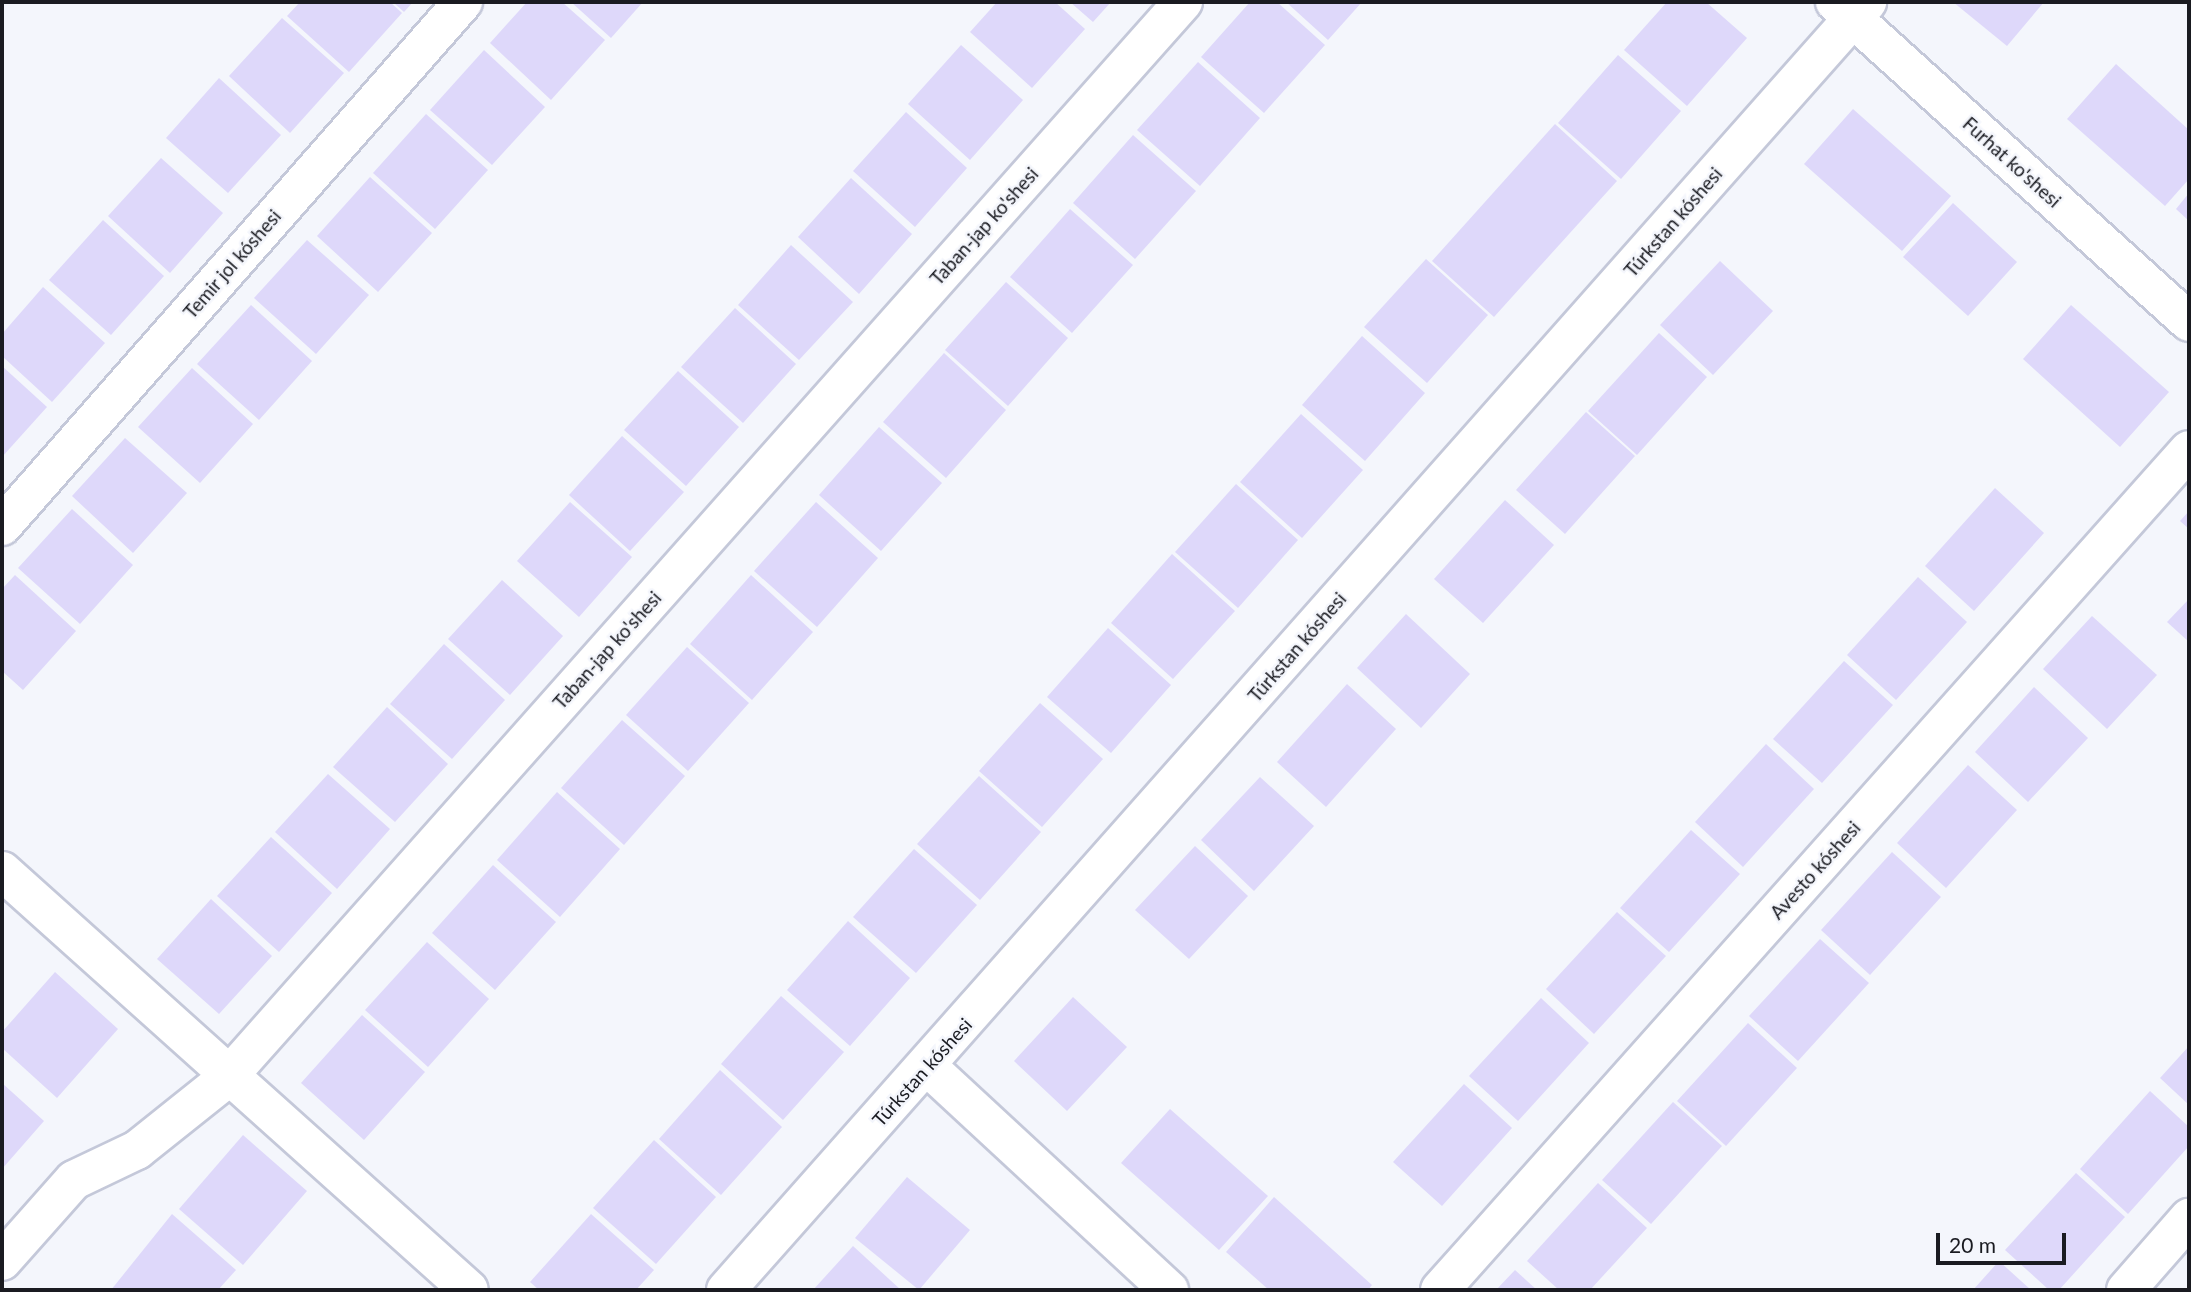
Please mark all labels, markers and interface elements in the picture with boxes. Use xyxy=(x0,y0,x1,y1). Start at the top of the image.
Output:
street label: Furhat ko'shesi xyxy=(1958,112,2066,212)
street label: Taban-jap ko'shesi xyxy=(925,162,1043,290)
street label: Túrkstan kóshesi xyxy=(1619,162,1727,282)
street label: Temir jol kóshesi xyxy=(178,205,286,323)
street label: Taban-jap ko'shesi xyxy=(548,586,666,714)
street label: Túrkstan kóshesi xyxy=(1243,587,1351,707)
street label: Avesto kóshesi xyxy=(1765,816,1865,924)
street label: Túrkstan kóshesi xyxy=(867,1013,977,1131)
scale bar xyxy=(1939,1218,2068,1262)
text: 20 m xyxy=(1949,1232,1996,1257)

